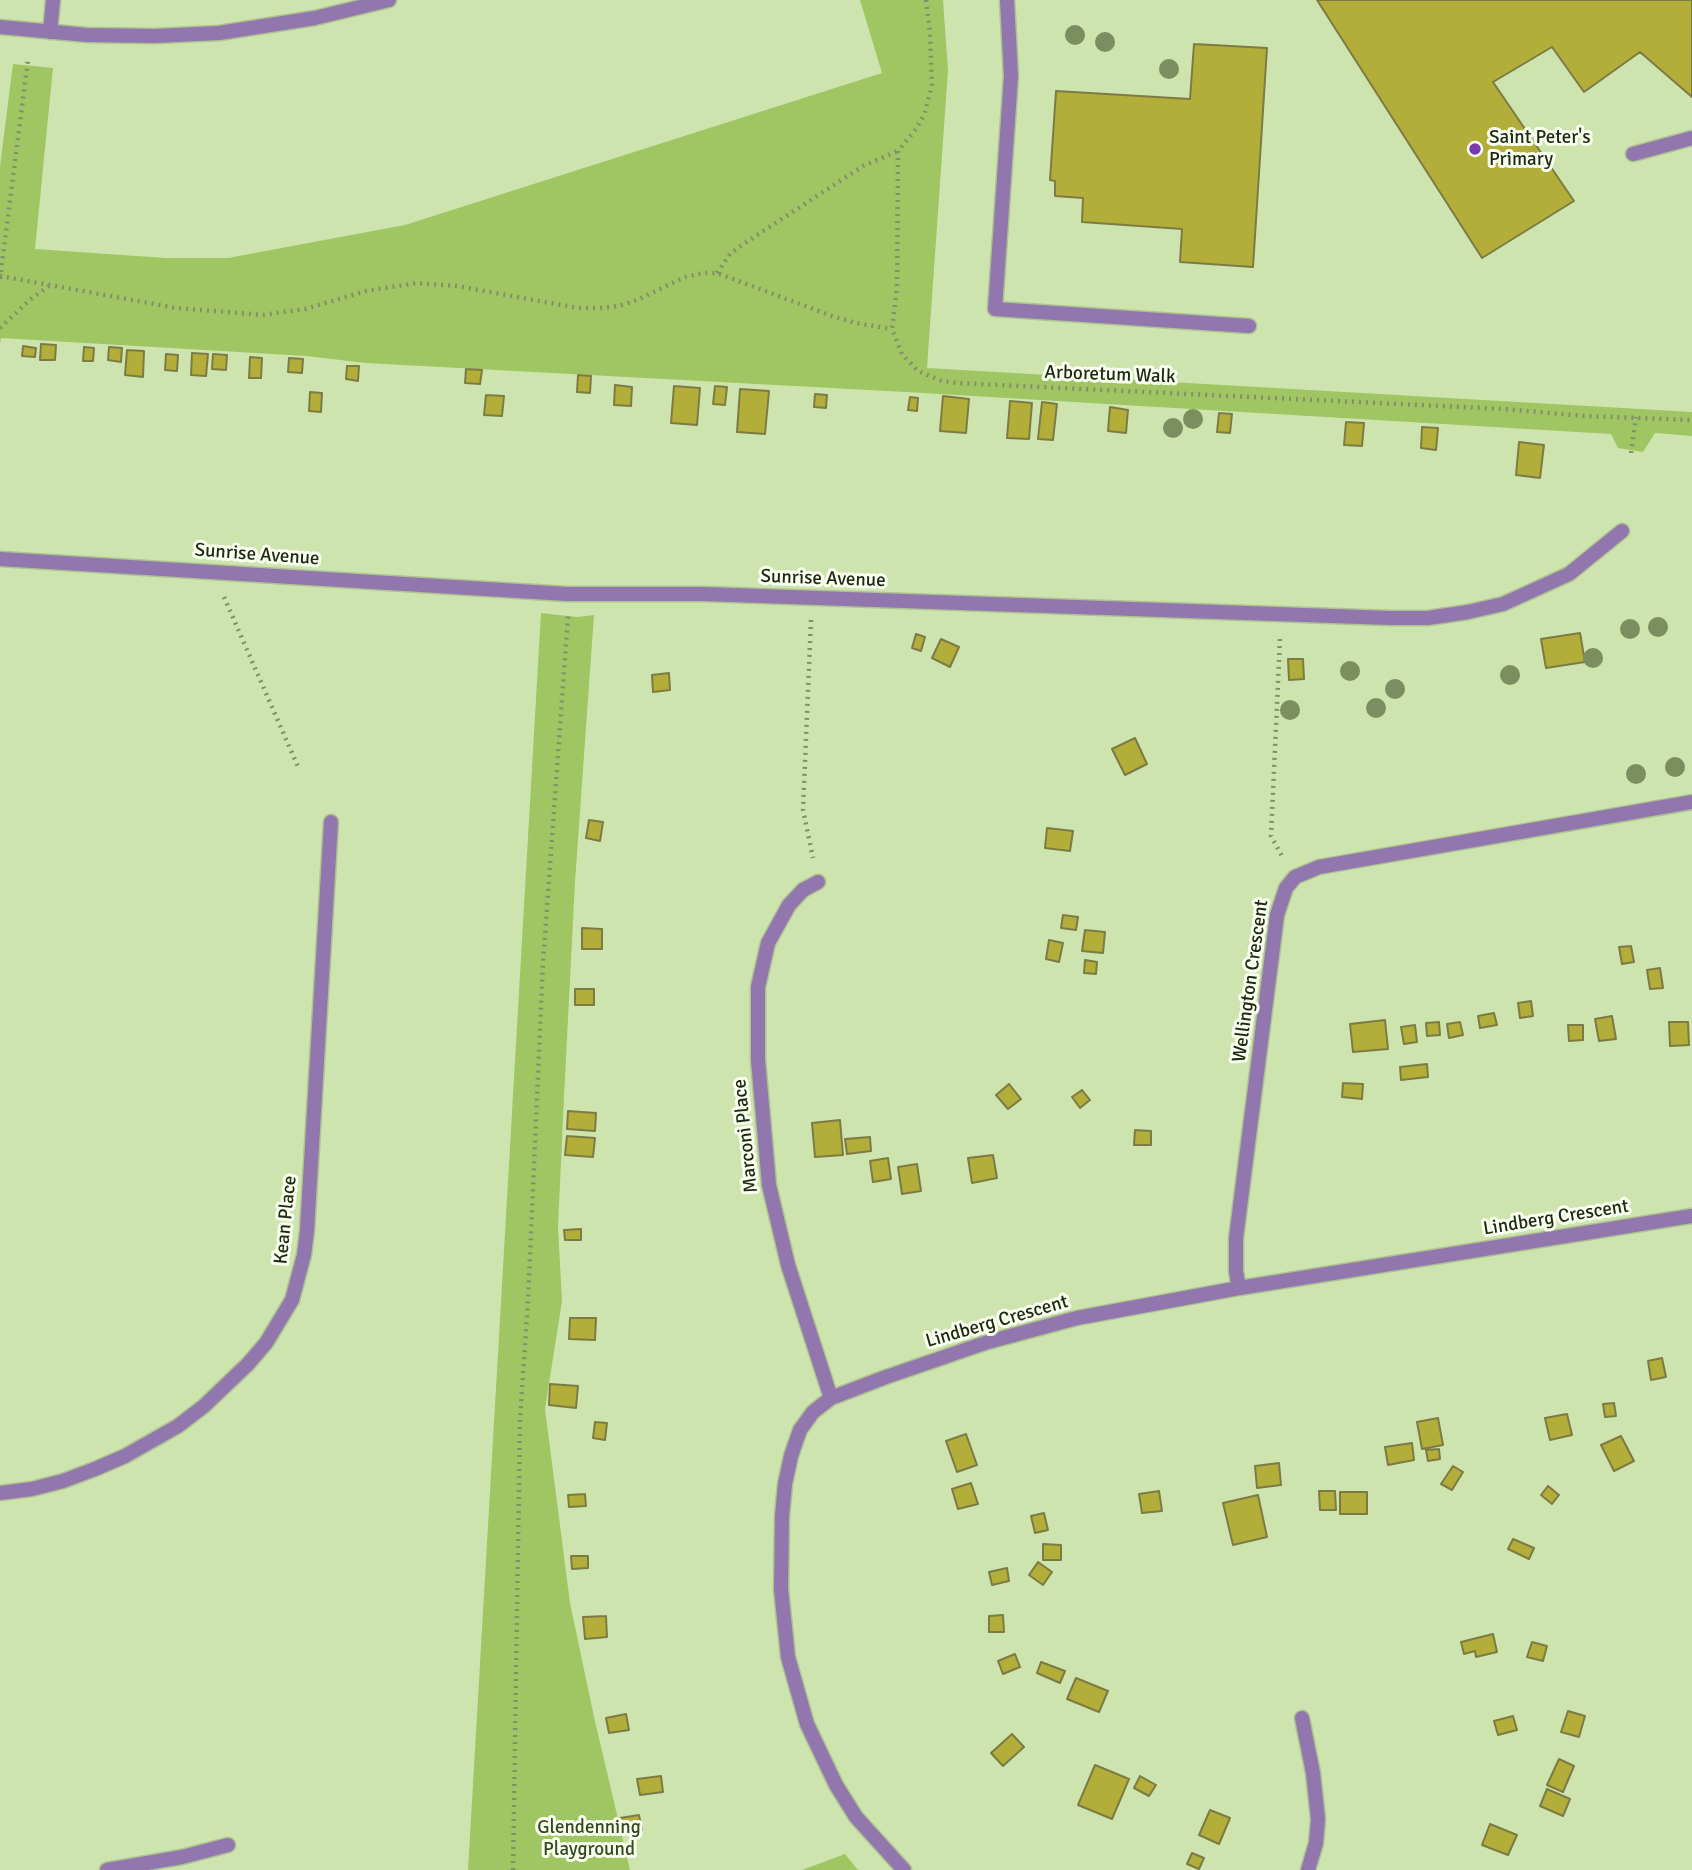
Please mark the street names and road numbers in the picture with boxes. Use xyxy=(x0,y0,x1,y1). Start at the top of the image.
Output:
street label: Arboretum Walk xyxy=(1044,361,1176,389)
street label: Sunrise Avenue xyxy=(194,539,320,571)
street label: Sunrise Avenue xyxy=(760,565,886,593)
street label: Wellington Crescent xyxy=(1228,898,1274,1064)
street label: Marconi Place xyxy=(729,1078,763,1194)
street label: Kean Place xyxy=(270,1175,302,1265)
street label: Lindberg Crescent xyxy=(1482,1195,1630,1241)
street label: Lindberg Crescent xyxy=(923,1291,1071,1353)

